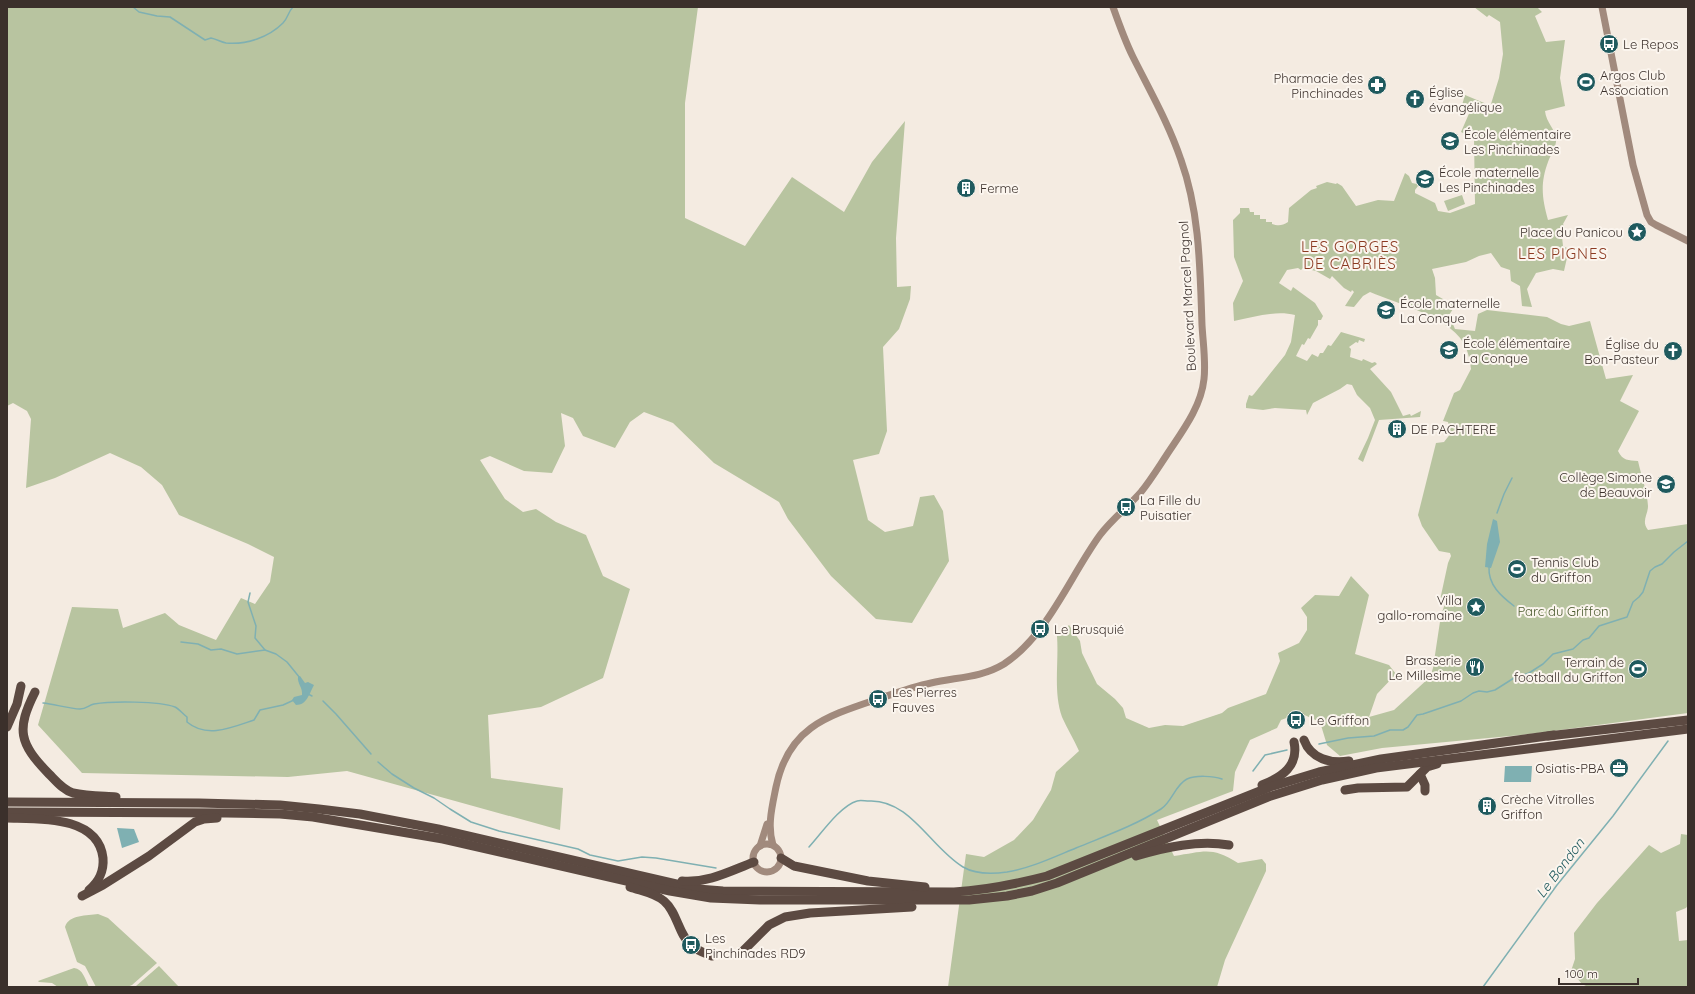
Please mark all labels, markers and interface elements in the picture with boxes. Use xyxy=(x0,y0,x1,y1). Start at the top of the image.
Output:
bus stop icon: Le Repos xyxy=(1598,33,1620,55)
place label: Le Repos xyxy=(1623,36,1679,52)
place label: Argos Club Association xyxy=(1600,67,1668,98)
place label: Pharmacie des Pinchinades xyxy=(1274,70,1363,101)
sports icon: Argos Club Association xyxy=(1575,71,1597,93)
pharmacy icon: Pharmacie des Pinchinades xyxy=(1366,74,1388,96)
place label: Église évangélique xyxy=(1429,84,1502,115)
church icon: Église évangélique xyxy=(1404,88,1426,110)
place label: École élémentaire Les Pinchinades xyxy=(1464,126,1571,157)
school or university icon: École élémentaire Les Pinchinades xyxy=(1439,130,1461,152)
place label: École maternelle Les Pinchinades xyxy=(1439,164,1539,195)
school or university icon: École maternelle Les Pinchinades xyxy=(1414,168,1436,190)
building icon: Ferme xyxy=(955,177,977,199)
place label: Ferme xyxy=(980,180,1019,196)
street label: Boulevard Marcel Pagnol xyxy=(1175,220,1199,372)
place icon: Place du Panicou xyxy=(1626,221,1648,243)
place label: Place du Panicou xyxy=(1520,224,1623,240)
district label: LES GORGES DE CABRIÈS xyxy=(1301,237,1399,273)
district label: LES PIGNES xyxy=(1518,244,1608,263)
place label: École maternelle La Conque xyxy=(1400,295,1500,326)
school or university icon: École maternelle La Conque xyxy=(1375,299,1397,321)
place label: École élémentaire La Conque xyxy=(1463,335,1570,366)
place label: Église du Bon-Pasteur xyxy=(1584,336,1659,367)
school or university icon: École élémentaire La Conque xyxy=(1438,339,1460,361)
church icon: Église du Bon-Pasteur xyxy=(1662,340,1684,362)
building icon: DE PACHTERE xyxy=(1386,418,1408,440)
place label: DE PACHTERE xyxy=(1411,421,1496,437)
place label: Collège Simone de Beauvoir xyxy=(1559,469,1652,500)
school or university icon: Collège Simone de Beauvoir xyxy=(1655,473,1677,495)
place label: La Fille du Puisatier xyxy=(1140,492,1201,523)
bus stop icon: La Fille du Puisatier xyxy=(1115,496,1137,518)
place label: Tennis Club du Griffon xyxy=(1531,554,1599,585)
sports icon: Tennis Club du Griffon xyxy=(1506,558,1528,580)
place label: Villa gallo-romaine xyxy=(1377,592,1462,623)
place icon: Villa gallo-romaine xyxy=(1465,596,1487,618)
park label: Parc du Griffon xyxy=(1517,603,1609,619)
bus stop icon: Le Brusquié xyxy=(1029,618,1051,640)
place label: Le Brusquié xyxy=(1054,621,1124,637)
place label: Brasserie Le Millesime xyxy=(1388,652,1461,683)
place label: Terrain de football du Griffon xyxy=(1514,654,1624,685)
restaurant icon: Brasserie Le Millesime xyxy=(1464,656,1486,678)
sports icon: Terrain de football du Griffon xyxy=(1627,658,1649,680)
place label: Les Pierres Fauves xyxy=(892,684,957,715)
bus stop icon: Les Pierres Fauves xyxy=(867,688,889,710)
bus stop icon: Le Griffon xyxy=(1285,709,1307,731)
place label: Le Griffon xyxy=(1310,712,1369,728)
office icon: Osiatis-PBA xyxy=(1608,757,1630,779)
place label: Osiatis-PBA xyxy=(1535,760,1606,776)
place label: Crèche Vitrolles Griffon xyxy=(1501,791,1594,822)
building icon: Crèche Vitrolles Griffon xyxy=(1476,795,1498,817)
water label: Le Bondon xyxy=(1532,834,1589,901)
place label: Les Pinchinades RD9 xyxy=(705,930,806,961)
bus stop icon: Les Pinchinades RD9 xyxy=(680,934,702,956)
scale bar xyxy=(1559,960,1638,986)
text: 100 m xyxy=(1565,966,1598,981)

